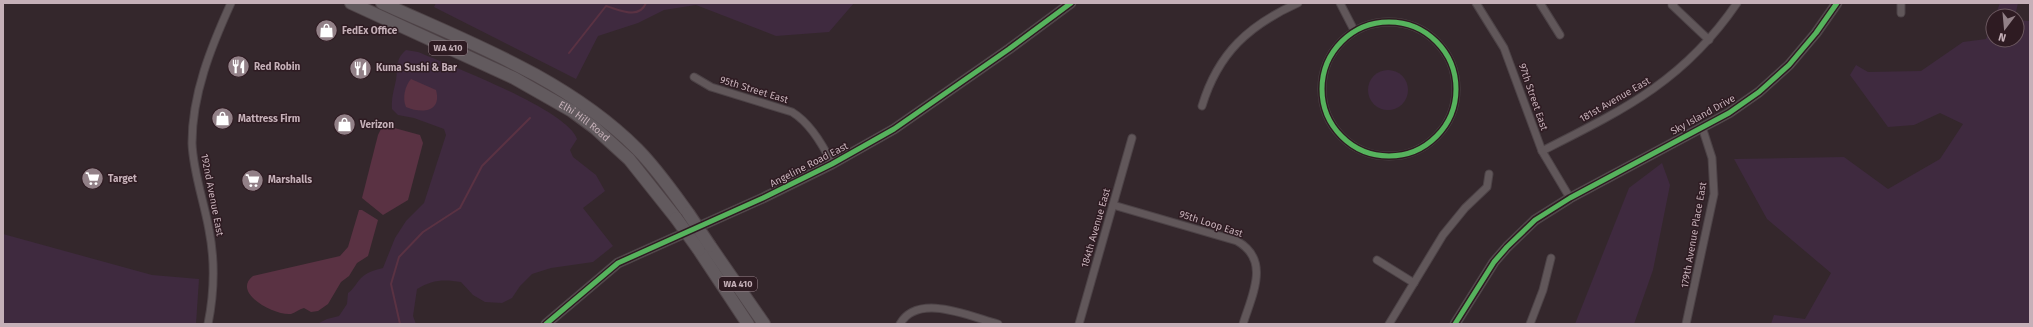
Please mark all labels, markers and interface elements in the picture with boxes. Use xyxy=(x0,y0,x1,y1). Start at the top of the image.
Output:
north arrow xyxy=(1985,8,2025,48)
shop icon: FedEx Office xyxy=(314,18,340,44)
place label: FedEx Office xyxy=(342,25,398,37)
text: N xyxy=(1997,30,2008,44)
road number: WA 410 xyxy=(429,41,467,55)
restaurant icon: Red Robin xyxy=(225,54,251,80)
restaurant icon: Kuma Sushi & Bar xyxy=(348,55,374,81)
place label: Red Robin xyxy=(254,61,301,73)
place label: Kuma Sushi & Bar xyxy=(376,62,458,74)
street label: 97th Street East xyxy=(1516,62,1550,133)
street label: 95th Street East xyxy=(718,74,790,106)
street label: 181st Avenue East xyxy=(1578,75,1653,125)
street label: Sky Island Drive xyxy=(1669,92,1737,138)
street label: Elhi Hill Road xyxy=(556,99,612,144)
shop icon: Mattress Firm xyxy=(209,106,235,132)
shop icon: Verizon xyxy=(332,112,358,138)
place label: Mattress Firm xyxy=(238,113,300,125)
place label: Verizon xyxy=(359,119,394,131)
street label: Angeline Road East xyxy=(768,140,851,190)
street label: 192nd Avenue East xyxy=(198,153,226,238)
supermarket icon: Target xyxy=(80,166,106,192)
supermarket icon: Marshalls xyxy=(240,167,266,193)
place label: Target xyxy=(108,173,137,185)
place label: Marshalls xyxy=(268,174,312,186)
street label: 179th Avenue Place East xyxy=(1679,181,1709,289)
street label: 184th Avenue East xyxy=(1079,187,1113,269)
street label: 95th Loop East xyxy=(1178,208,1245,240)
road number: WA 410 xyxy=(719,277,757,291)

